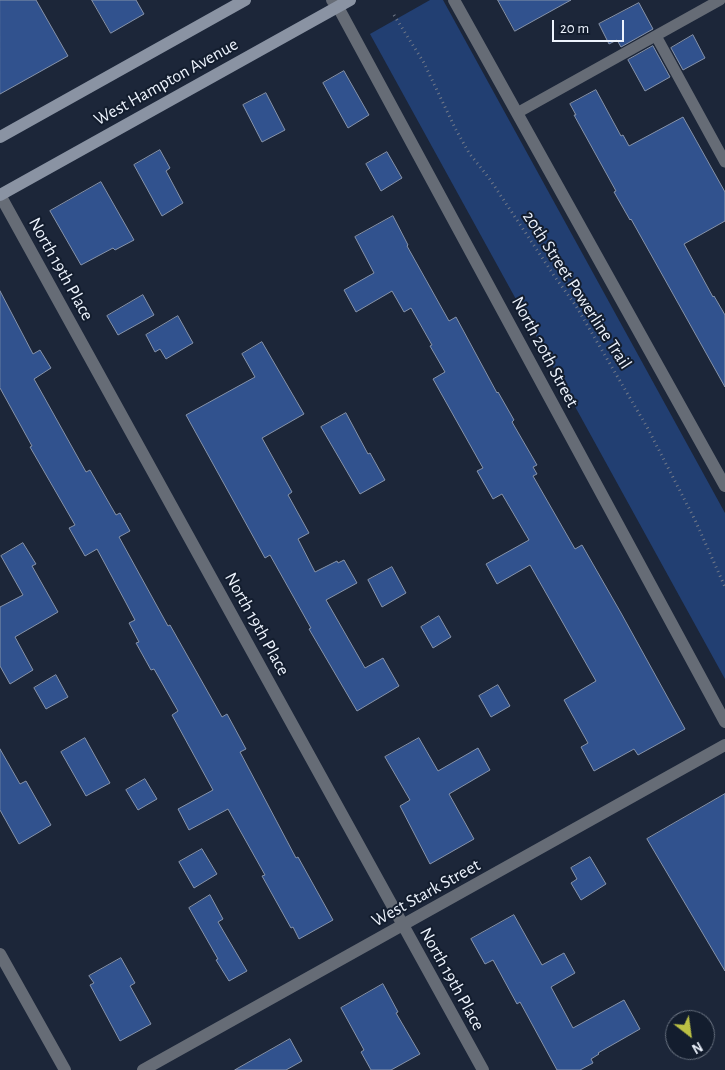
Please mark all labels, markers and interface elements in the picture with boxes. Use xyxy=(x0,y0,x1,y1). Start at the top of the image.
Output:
scale bar xyxy=(555,10,628,42)
text: 20 m xyxy=(560,21,589,36)
street label: West Hampton Avenue xyxy=(90,33,242,131)
street label: 20th Street Powerline Trail xyxy=(518,207,636,373)
street label: North 19th Place xyxy=(24,214,98,324)
street label: North 20th Street xyxy=(507,293,583,411)
street label: North 19th Place xyxy=(220,569,294,679)
street label: West Stark Street xyxy=(368,854,484,932)
street label: North 19th Place xyxy=(415,924,489,1034)
north arrow xyxy=(665,1010,715,1060)
text: N xyxy=(689,1039,705,1056)

